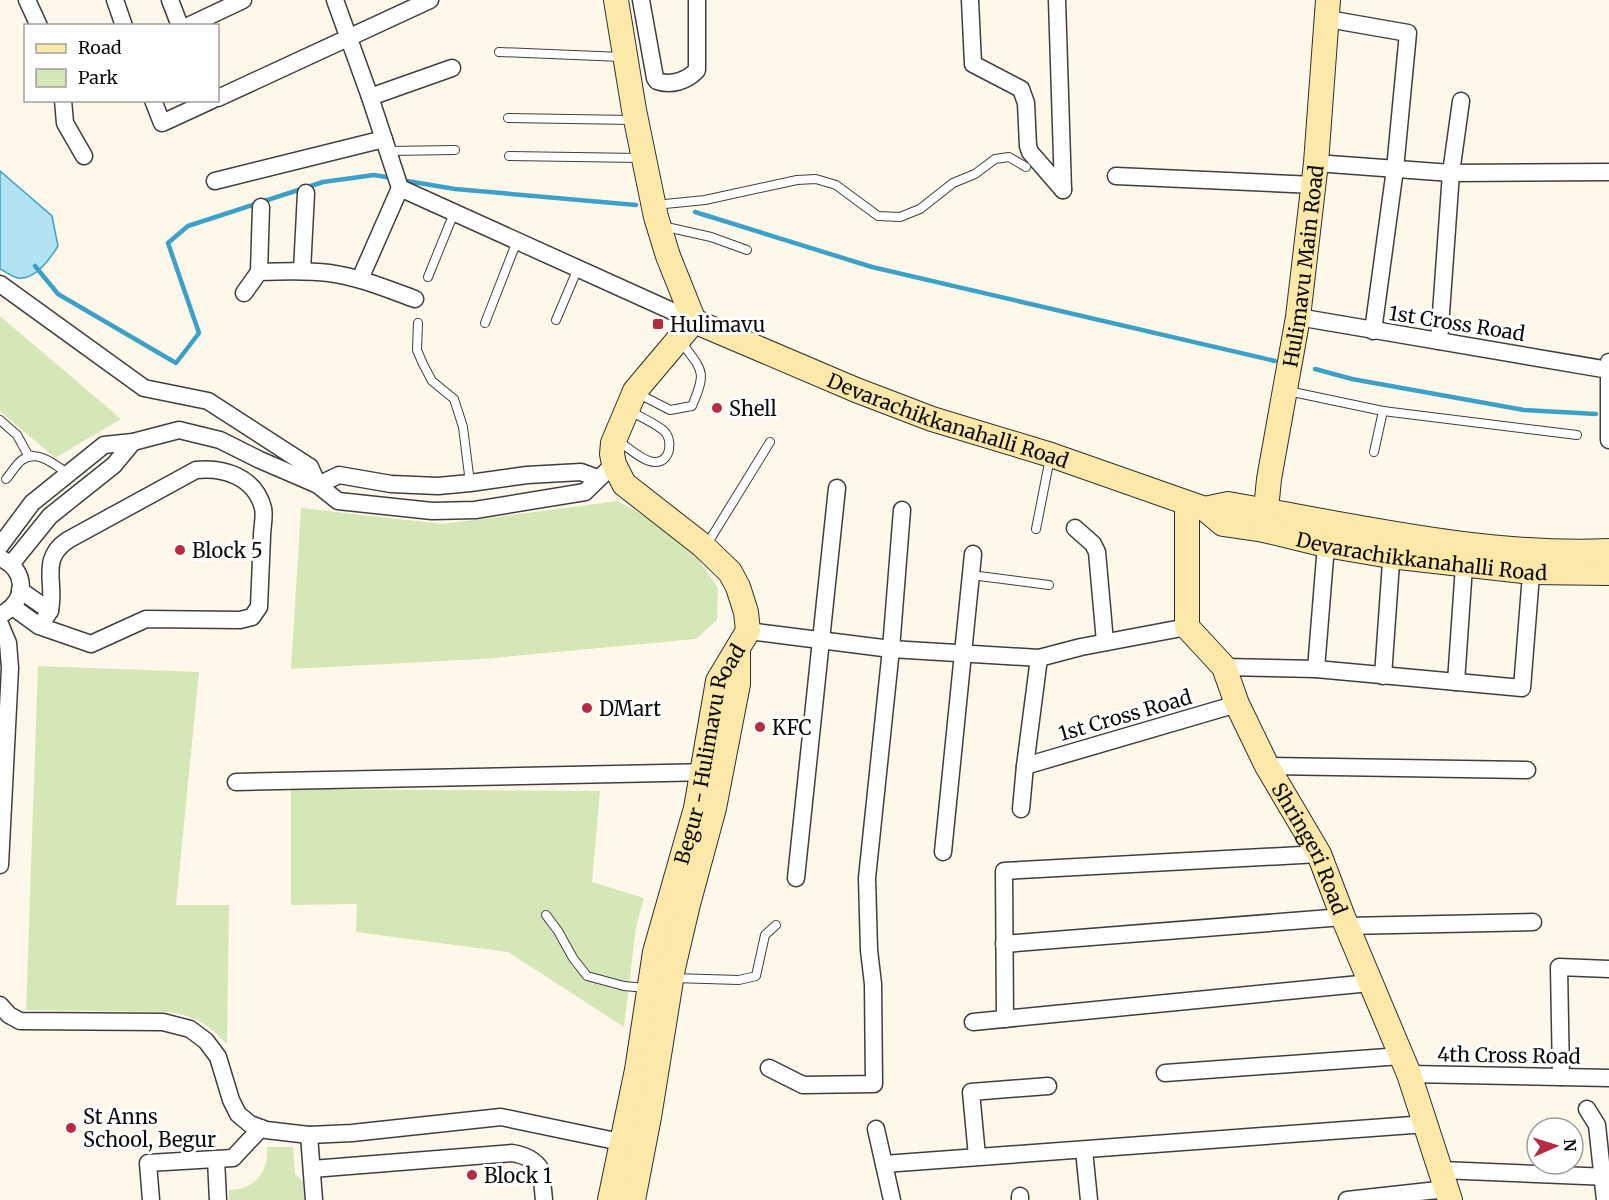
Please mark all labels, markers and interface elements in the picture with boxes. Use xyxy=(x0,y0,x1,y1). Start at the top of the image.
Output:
legend xyxy=(24,24,219,102)
text: Road xyxy=(78,36,122,59)
text: Park xyxy=(78,66,119,89)
street label: Hulimavu Main Road xyxy=(1277,164,1328,369)
street label: 1st Cross Road xyxy=(1387,300,1527,346)
place label: Hulimavu xyxy=(670,312,765,337)
marker: Hulimavu xyxy=(651,317,665,331)
street label: Devarachikkanahalli Road xyxy=(824,367,1072,473)
place label: Shell xyxy=(729,396,777,421)
marker: Shell xyxy=(710,401,724,415)
street label: Devarachikkanahalli Road xyxy=(1294,526,1547,585)
place label: Block 5 xyxy=(192,538,263,563)
marker: Block 5 xyxy=(173,543,187,557)
street label: Begur - Hulimavu Road xyxy=(668,639,750,867)
street label: 1st Cross Road xyxy=(1056,684,1194,746)
place label: DMart xyxy=(599,696,661,721)
marker: DMart xyxy=(580,701,594,715)
place label: KFC xyxy=(772,715,812,740)
marker: KFC xyxy=(753,720,767,734)
street label: Shringeri Road xyxy=(1267,778,1353,918)
street label: 4th Cross Road xyxy=(1437,1041,1581,1069)
place label: St Anns School, Begur xyxy=(83,1104,216,1152)
north arrow xyxy=(1525,1116,1585,1176)
marker: St Anns School, Begur xyxy=(64,1121,78,1135)
text: N xyxy=(1560,1138,1580,1152)
place label: Block 1 xyxy=(484,1163,552,1188)
marker: Block 1 xyxy=(465,1168,479,1182)

